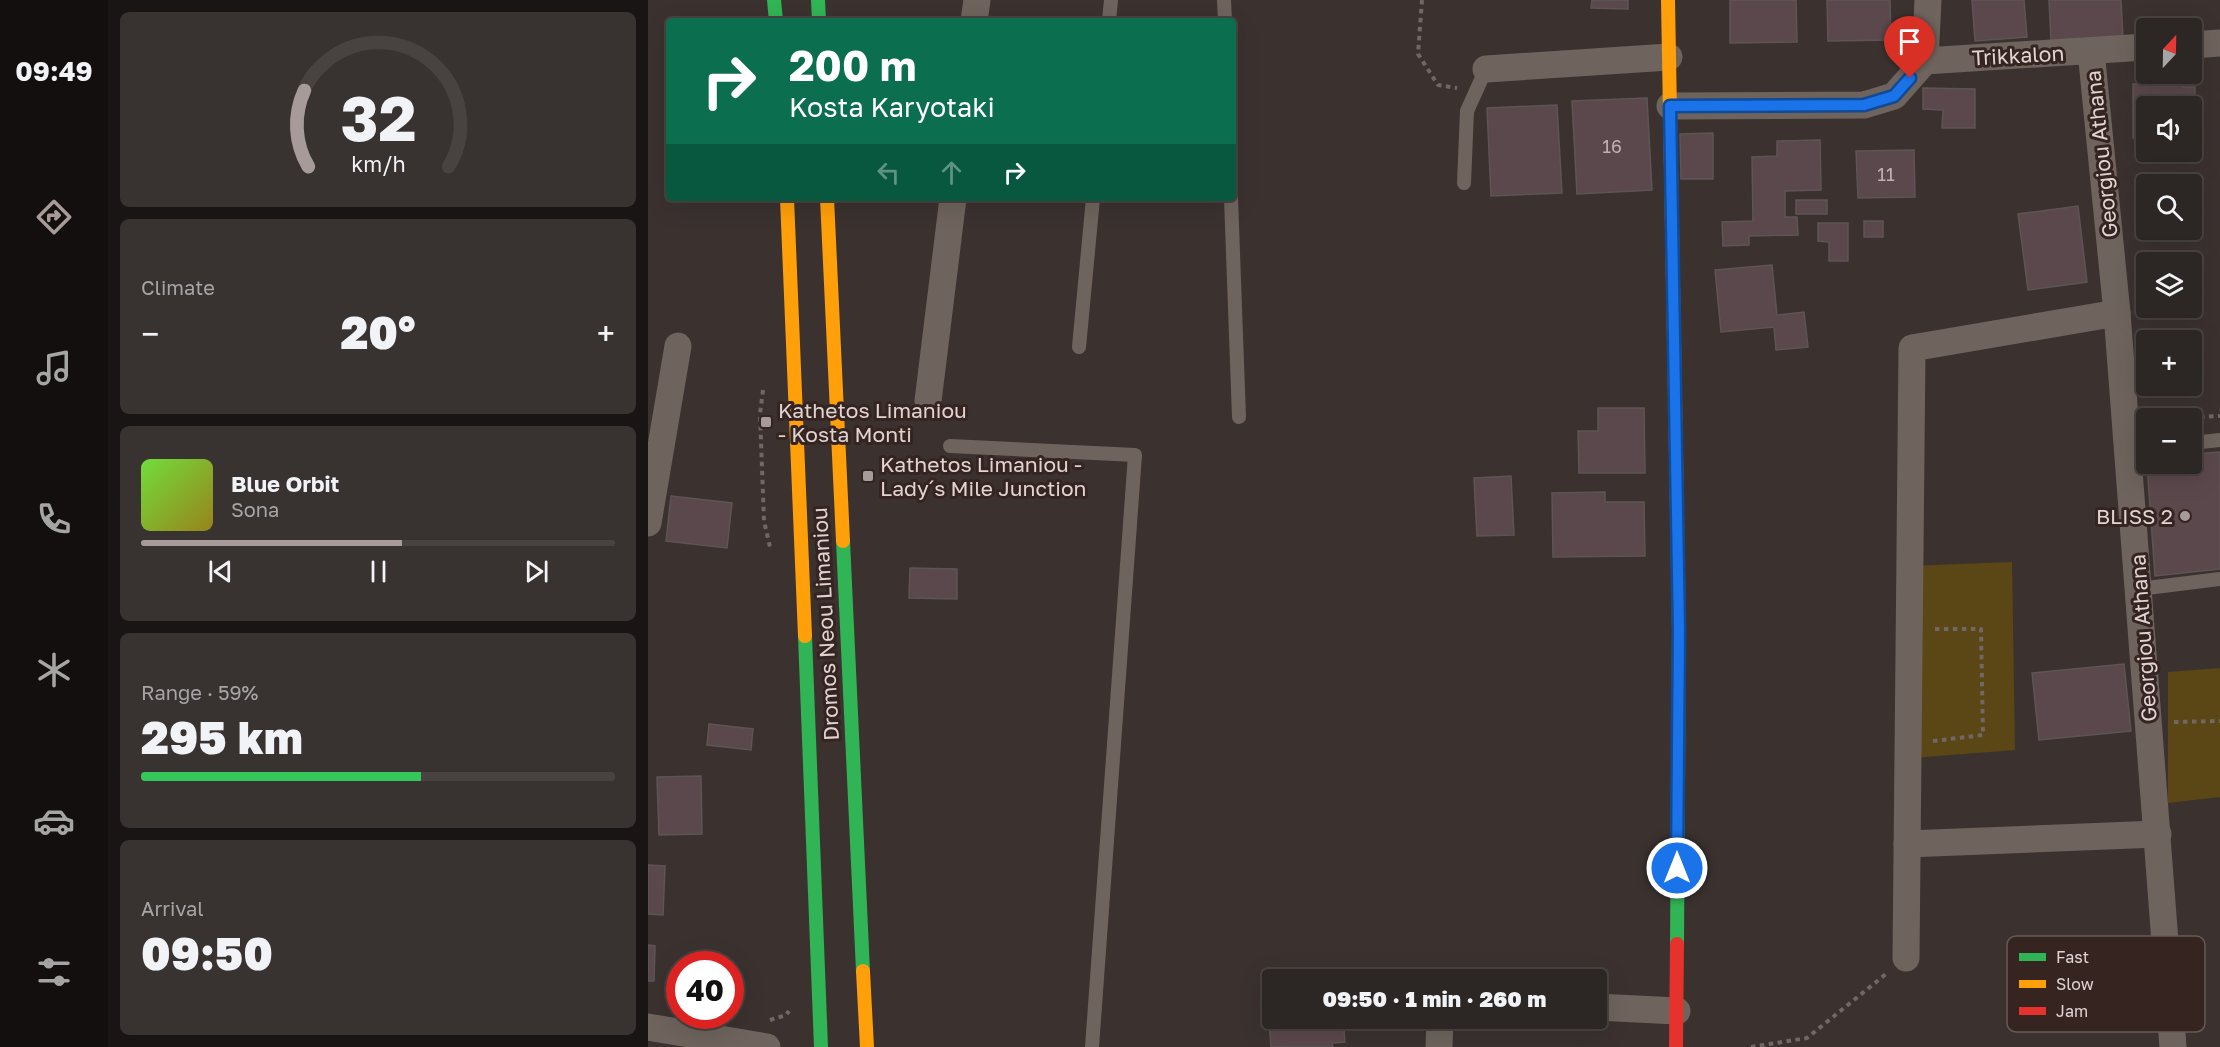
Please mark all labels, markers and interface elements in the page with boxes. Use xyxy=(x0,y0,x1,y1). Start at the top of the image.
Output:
pin xyxy=(1884,16,1935,78)
north arrow xyxy=(2136,18,2202,84)
map controls xyxy=(2136,18,2202,474)
icon: arrive xyxy=(1893,25,1926,58)
text: 200 m xyxy=(789,40,916,90)
street label: Trikkalon xyxy=(1971,40,2065,70)
icon: right xyxy=(690,42,768,120)
text: 09:49 xyxy=(15,55,93,87)
street label: Georgiou Athana xyxy=(2079,69,2123,239)
text: 32 xyxy=(340,80,416,155)
text: Kosta Karyotaki xyxy=(789,91,995,123)
button: sound xyxy=(2136,96,2202,162)
house number: 16 xyxy=(1602,135,1622,157)
text: km/h xyxy=(351,151,405,177)
icon: left xyxy=(872,156,905,189)
icon: ahead xyxy=(935,156,968,189)
icon: right xyxy=(998,156,1031,189)
house number: 11 xyxy=(1877,163,1895,185)
button: search xyxy=(2136,174,2202,240)
icon: directions xyxy=(33,196,75,238)
button: layers xyxy=(2136,252,2202,318)
text: Climate xyxy=(141,275,215,299)
text: 20° xyxy=(340,305,416,359)
text: − xyxy=(141,314,159,353)
text: + xyxy=(597,314,615,353)
button: + xyxy=(2136,330,2202,396)
icon: music xyxy=(33,347,75,389)
place label: Kathetos Limaniou - Kosta Monti xyxy=(778,397,967,447)
button: − xyxy=(2136,408,2202,474)
marker: Kathetos Limaniou - Kosta Monti xyxy=(759,415,773,429)
place label: Kathetos Limaniou - Lady´s Mile Junction xyxy=(880,451,1086,501)
marker: Kathetos Limaniou - Lady´s Mile Junction xyxy=(861,469,875,483)
text: Blue Orbit xyxy=(231,470,339,497)
text: Sona xyxy=(231,497,279,521)
icon: phone xyxy=(33,498,75,540)
place label: BLISS 2 xyxy=(2096,503,2173,529)
street label: Dromos Neou Limaniou xyxy=(806,507,844,741)
marker: BLISS 2 xyxy=(2178,509,2192,523)
street label: Georgiou Athana xyxy=(2124,553,2162,723)
icon: previous xyxy=(204,555,237,588)
icon: pause xyxy=(362,555,395,588)
icon: next xyxy=(520,555,553,588)
icon: climate xyxy=(33,649,75,691)
text: Range · 59% xyxy=(141,680,258,704)
text: 295 km xyxy=(141,710,303,764)
icon: car xyxy=(33,800,75,842)
position arrow xyxy=(1645,836,1709,900)
text: Arrival xyxy=(141,896,204,920)
text: 09:50 xyxy=(141,926,273,980)
legend xyxy=(2007,936,2205,1032)
text: Fast xyxy=(2056,947,2089,967)
icon: filters xyxy=(33,951,75,993)
speed limit sign: 40 xyxy=(666,951,744,1029)
text: Slow xyxy=(2056,974,2094,994)
text: 09:50 · 1 min · 260 m xyxy=(1323,985,1546,1012)
text: Jam xyxy=(2056,1001,2088,1021)

